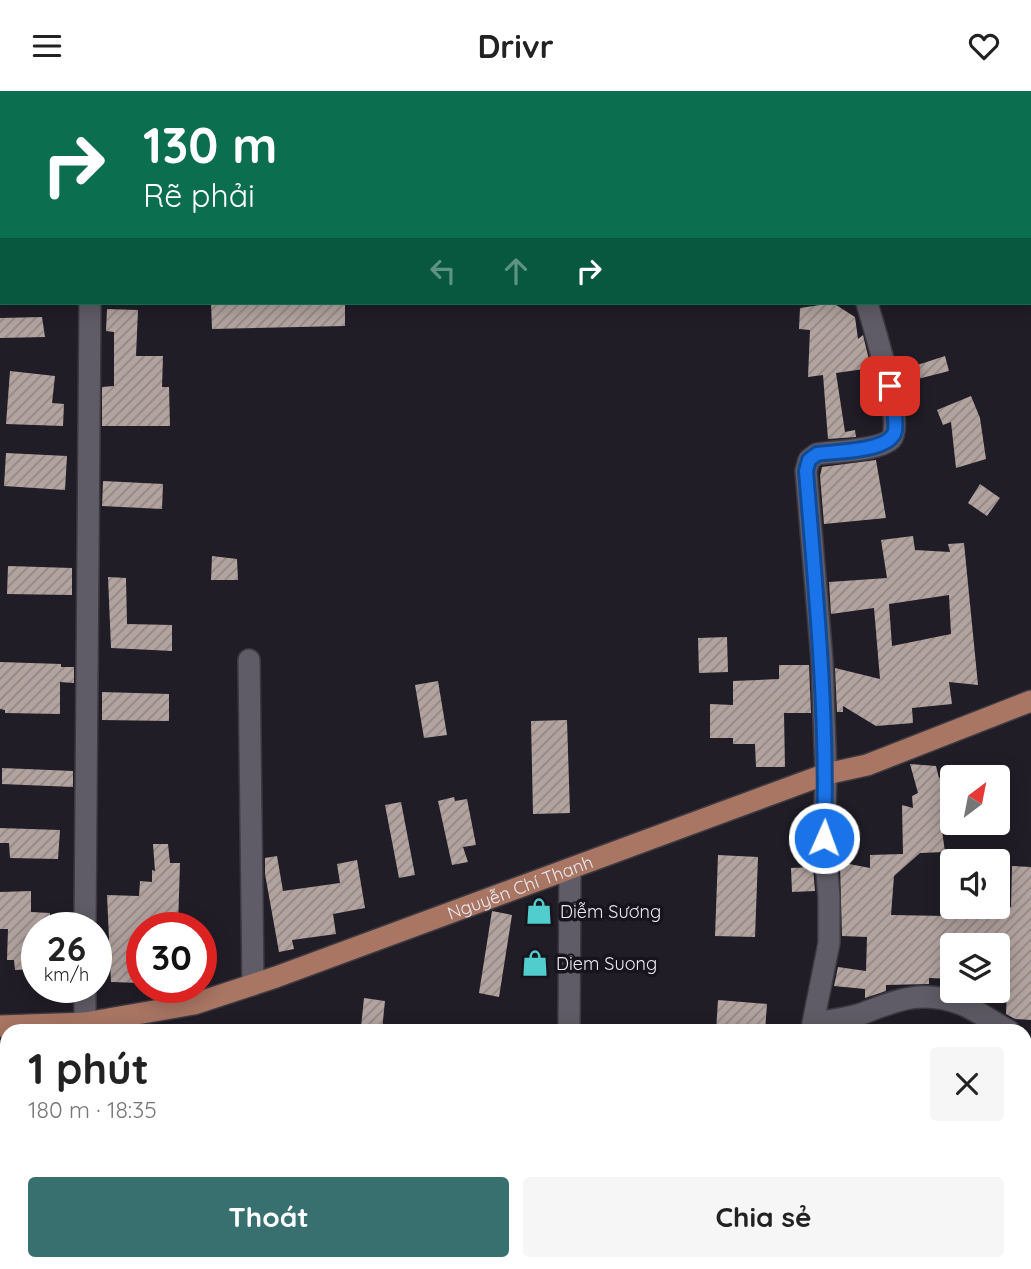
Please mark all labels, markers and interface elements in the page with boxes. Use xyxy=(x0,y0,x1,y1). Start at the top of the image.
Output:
text: Drivr xyxy=(477,26,554,66)
icon: menu xyxy=(28,27,66,65)
icon: heart xyxy=(965,27,1003,65)
text: 130 m xyxy=(143,114,277,175)
icon: right xyxy=(28,119,119,210)
text: Rẽ phải xyxy=(143,175,255,215)
icon: left xyxy=(424,252,462,290)
icon: ahead xyxy=(497,252,535,290)
icon: right xyxy=(570,252,608,290)
pin xyxy=(860,356,920,416)
icon: arrive xyxy=(871,367,909,405)
north arrow xyxy=(940,765,1010,835)
map controls xyxy=(940,765,1010,1003)
position arrow xyxy=(787,801,861,875)
button: sound xyxy=(940,849,1010,919)
street label: Nguyễn Chí Thanh xyxy=(444,850,596,924)
shop icon: Diễm Sương xyxy=(524,896,554,926)
place label: Diễm Sương xyxy=(560,900,661,923)
speed limit sign: 30 xyxy=(126,912,217,1003)
text: 26 xyxy=(47,926,86,970)
button: layers xyxy=(940,933,1010,1003)
shop icon: Diem Suong xyxy=(520,948,550,978)
place label: Diem Suong xyxy=(556,952,657,975)
text: km/h xyxy=(44,963,89,986)
text: 1 phút xyxy=(28,1042,149,1095)
button: close xyxy=(930,1047,1004,1121)
text: 180 m · 18:35 xyxy=(28,1095,157,1124)
button: Thoát xyxy=(28,1177,509,1257)
button: Chia sẻ xyxy=(523,1177,1004,1257)

